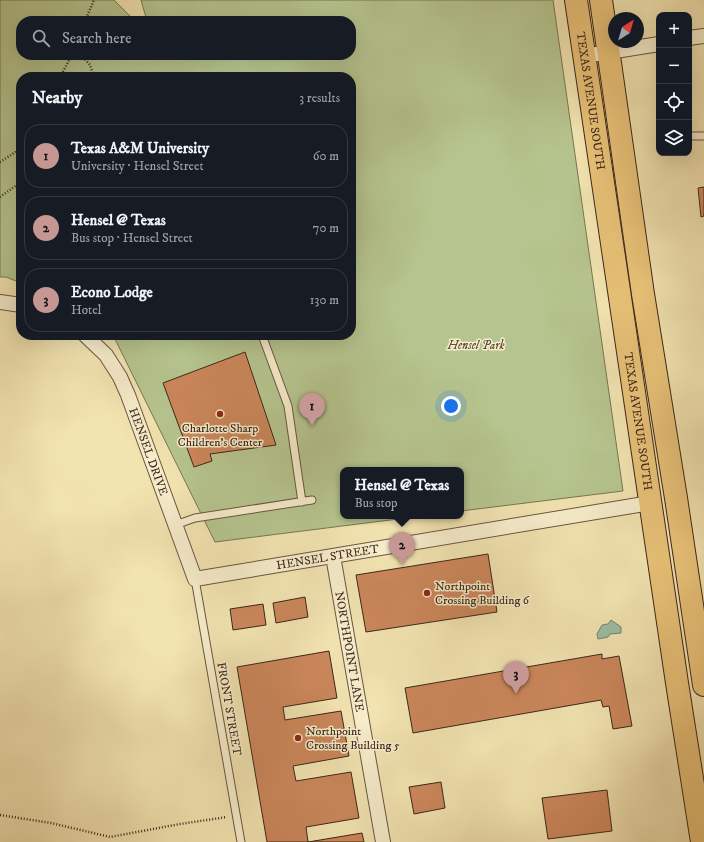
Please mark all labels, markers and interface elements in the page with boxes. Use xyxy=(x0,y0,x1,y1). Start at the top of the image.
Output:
north arrow xyxy=(608,12,644,48)
map controls xyxy=(656,12,692,156)
button: + xyxy=(656,12,692,48)
search box xyxy=(16,16,356,60)
icon: search xyxy=(30,27,52,49)
text: Search here xyxy=(62,29,131,48)
street label: TEXAS AVENUE SOUTH xyxy=(573,31,609,171)
button: − xyxy=(656,48,692,84)
button: locate xyxy=(656,84,692,120)
text: Nearby xyxy=(32,87,82,109)
text: 3 results xyxy=(299,90,340,106)
button: layers xyxy=(656,120,692,156)
text: Texas A&M University xyxy=(71,139,209,158)
text: 1 xyxy=(44,148,48,164)
text: 60 m xyxy=(313,148,339,164)
text: University · Hensel Street xyxy=(71,158,204,174)
text: Hensel @ Texas xyxy=(71,211,166,230)
text: 2 xyxy=(43,220,49,236)
text: 70 m xyxy=(313,220,339,236)
text: Bus stop · Hensel Street xyxy=(71,230,193,246)
text: Econo Lodge xyxy=(71,283,153,302)
text: 3 xyxy=(44,292,48,308)
text: 130 m xyxy=(310,292,339,308)
text: Hotel xyxy=(71,302,102,318)
park label: Hensel Park xyxy=(447,338,504,353)
street label: TEXAS AVENUE SOUTH xyxy=(621,351,656,492)
pin: 1 xyxy=(299,393,325,426)
your location xyxy=(441,396,461,416)
street label: HENSEL DRIVE xyxy=(126,406,172,498)
marker: Charlotte Sharp Children's Center xyxy=(215,409,225,419)
place label: Charlotte Sharp Children's Center xyxy=(178,421,263,450)
popup xyxy=(340,467,464,519)
text: Hensel @ Texas xyxy=(355,476,449,495)
text: Bus stop xyxy=(355,495,398,511)
pin: 2 xyxy=(389,532,415,565)
street label: HENSEL STREET xyxy=(275,541,380,573)
place label: Northpoint Crossing Building 6 xyxy=(435,579,530,608)
marker: Northpoint Crossing Building 6 xyxy=(422,588,432,598)
street label: NORTHPOINT LANE xyxy=(332,590,368,713)
street label: FRONT STREET xyxy=(213,661,245,757)
pin: 3 xyxy=(503,661,529,694)
place label: Northpoint Crossing Building 5 xyxy=(306,724,400,753)
marker: Northpoint Crossing Building 5 xyxy=(293,733,303,743)

